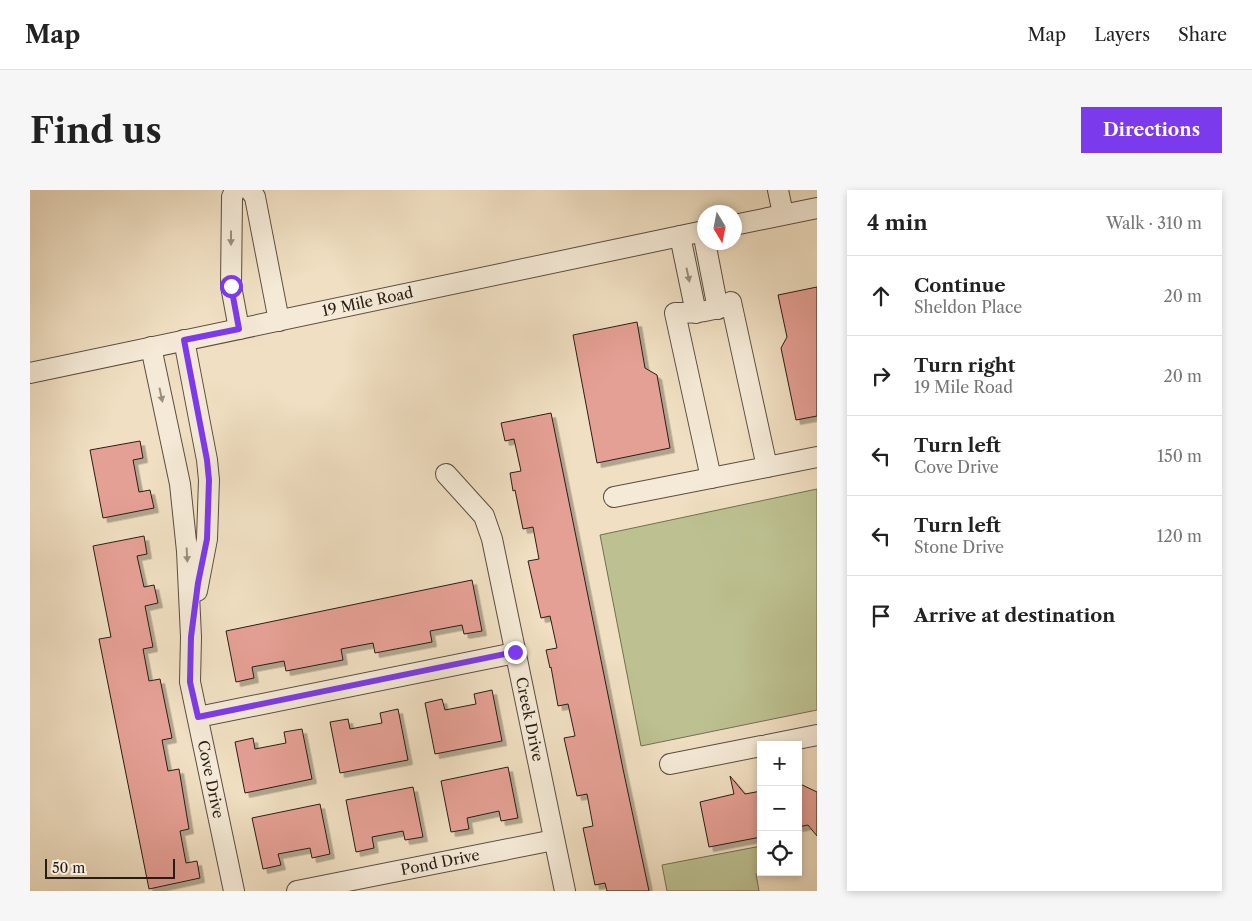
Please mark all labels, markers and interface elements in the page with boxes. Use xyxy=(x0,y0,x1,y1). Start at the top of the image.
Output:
text: Map xyxy=(25,20,80,49)
text: Map xyxy=(1028,24,1066,46)
text: Layers xyxy=(1094,24,1150,46)
text: Share xyxy=(1178,24,1227,46)
button: Directions xyxy=(1081,107,1222,153)
text: Find us xyxy=(30,109,162,152)
north arrow xyxy=(697,205,742,250)
text: 4 min xyxy=(867,210,928,235)
text: Walk · 310 m xyxy=(1106,213,1202,233)
one-way arrow xyxy=(227,230,235,246)
one-way arrow xyxy=(684,267,692,282)
text: Continue xyxy=(914,274,1006,297)
route start xyxy=(220,275,243,298)
icon: ahead xyxy=(867,282,895,310)
street label: 19 Mile Road xyxy=(320,283,415,320)
text: 20 m xyxy=(1163,286,1202,306)
text: Sheldon Place xyxy=(914,297,1022,317)
text: Turn right xyxy=(914,354,1015,377)
icon: right xyxy=(867,362,895,390)
text: 20 m xyxy=(1163,366,1202,386)
text: 19 Mile Road xyxy=(914,377,1013,397)
one-way arrow xyxy=(157,387,165,403)
text: Turn left xyxy=(914,434,1001,457)
icon: left xyxy=(867,442,895,470)
text: 150 m xyxy=(1157,446,1202,466)
text: Cove Drive xyxy=(914,457,999,477)
text: Turn left xyxy=(914,514,1001,537)
icon: left xyxy=(867,522,895,550)
text: 120 m xyxy=(1157,526,1202,546)
text: Stone Drive xyxy=(914,537,1004,557)
one-way arrow xyxy=(184,547,192,563)
icon: arrive xyxy=(867,602,895,630)
text: Arrive at destination xyxy=(914,604,1115,627)
route end xyxy=(504,641,527,664)
street label: Creek Drive xyxy=(512,675,548,763)
street label: Cove Drive xyxy=(194,738,228,820)
map controls xyxy=(757,741,802,876)
button: + xyxy=(757,741,802,786)
button: − xyxy=(757,786,802,831)
button: locate xyxy=(757,831,802,876)
street label: Pond Drive xyxy=(399,845,481,879)
scale bar xyxy=(45,856,175,879)
text: 50 m xyxy=(52,859,85,877)

